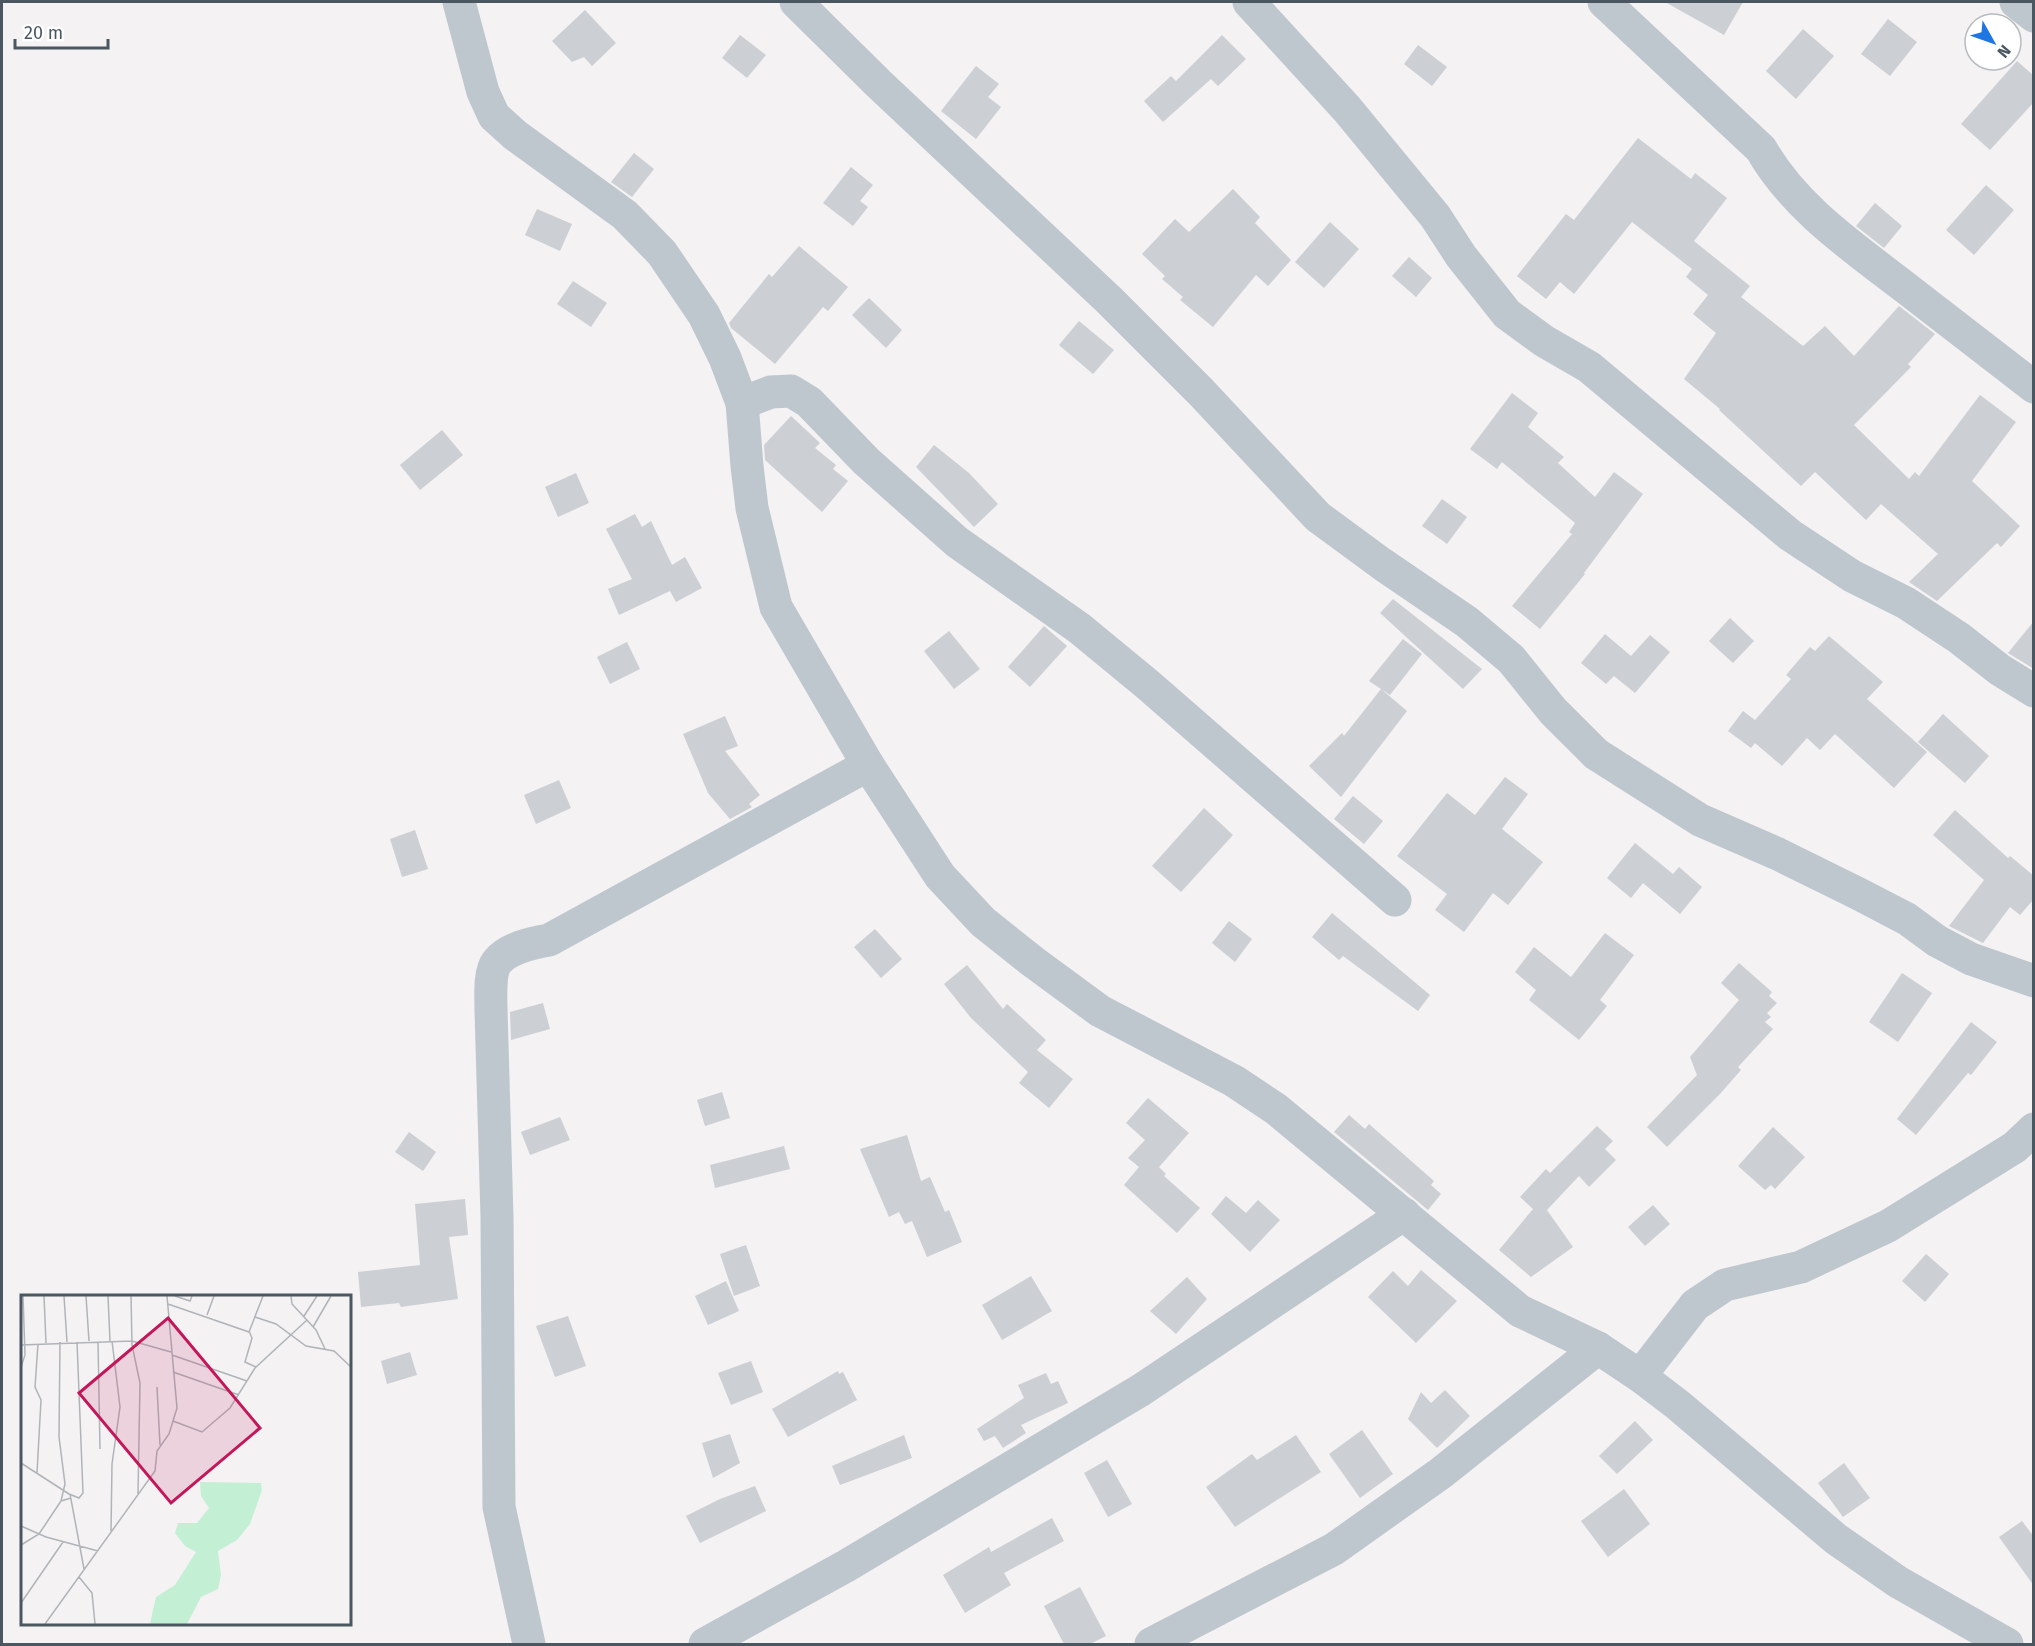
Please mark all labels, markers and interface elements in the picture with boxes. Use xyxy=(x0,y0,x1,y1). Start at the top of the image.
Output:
scale bar xyxy=(15,12,108,50)
north arrow xyxy=(1963,12,2023,72)
text: 20 m xyxy=(24,22,63,44)
text: N xyxy=(1993,41,2015,61)
inset map xyxy=(21,1295,351,1625)

